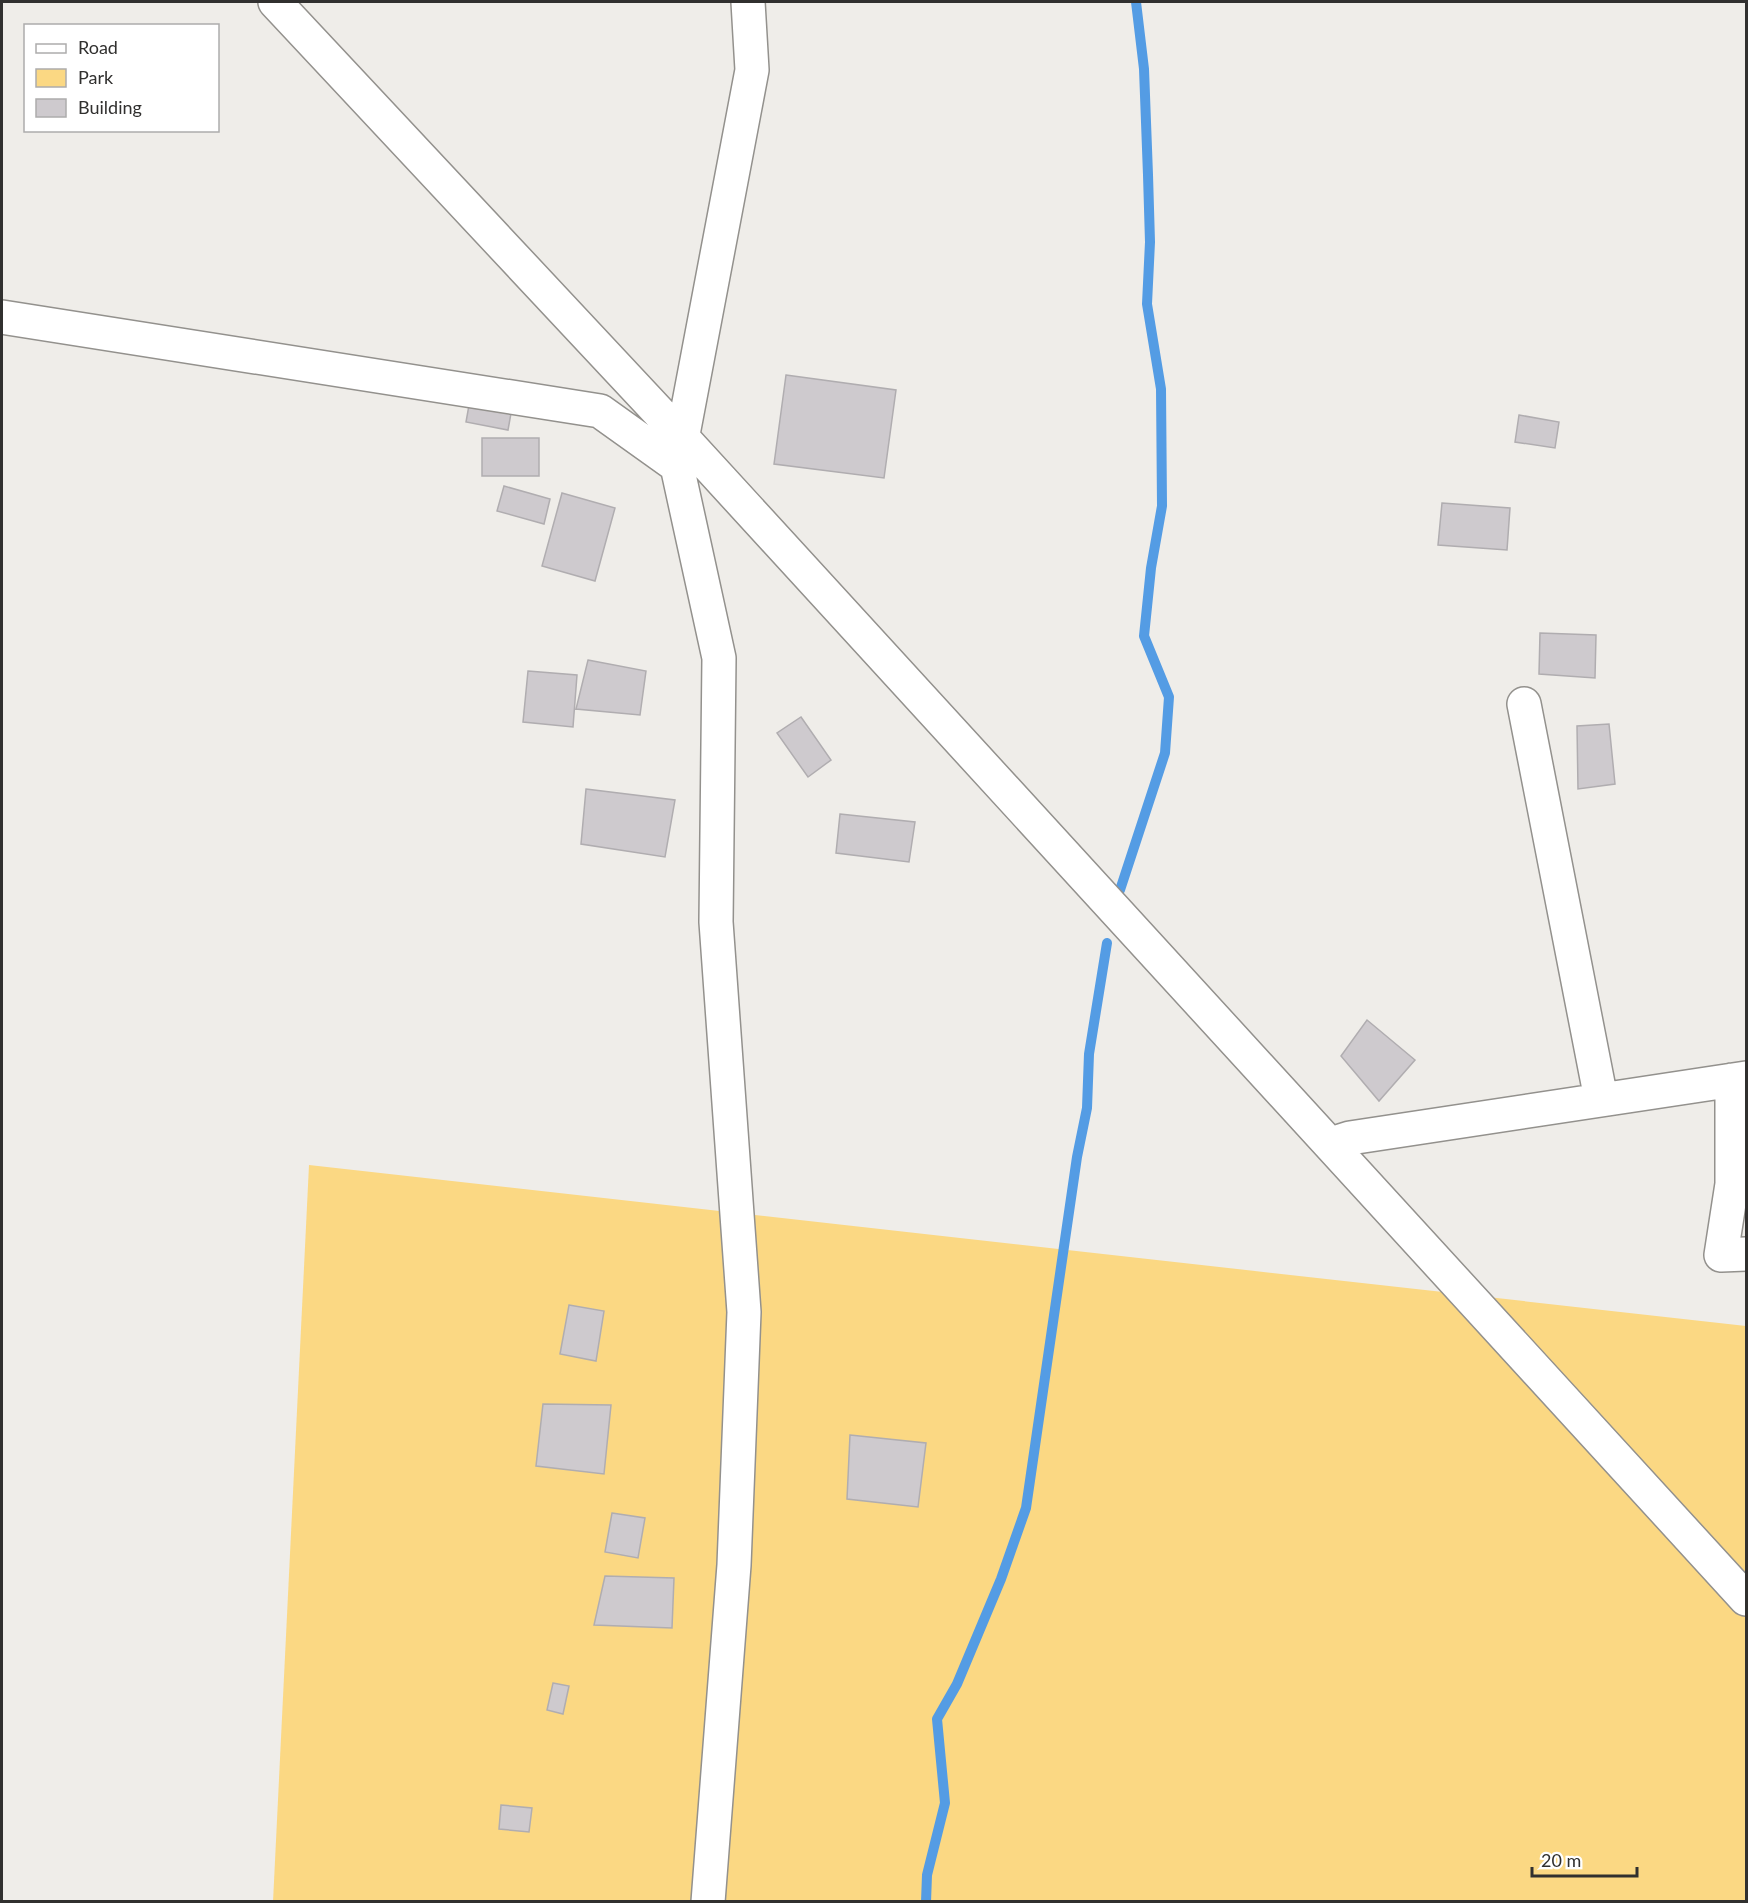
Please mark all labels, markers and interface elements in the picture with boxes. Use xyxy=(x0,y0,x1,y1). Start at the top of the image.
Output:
legend xyxy=(24,24,219,132)
text: Road xyxy=(78,36,118,58)
text: Park xyxy=(78,66,114,88)
text: Building xyxy=(78,96,142,118)
scale bar xyxy=(1532,1840,1637,1878)
text: 20 m xyxy=(1541,1849,1581,1871)

